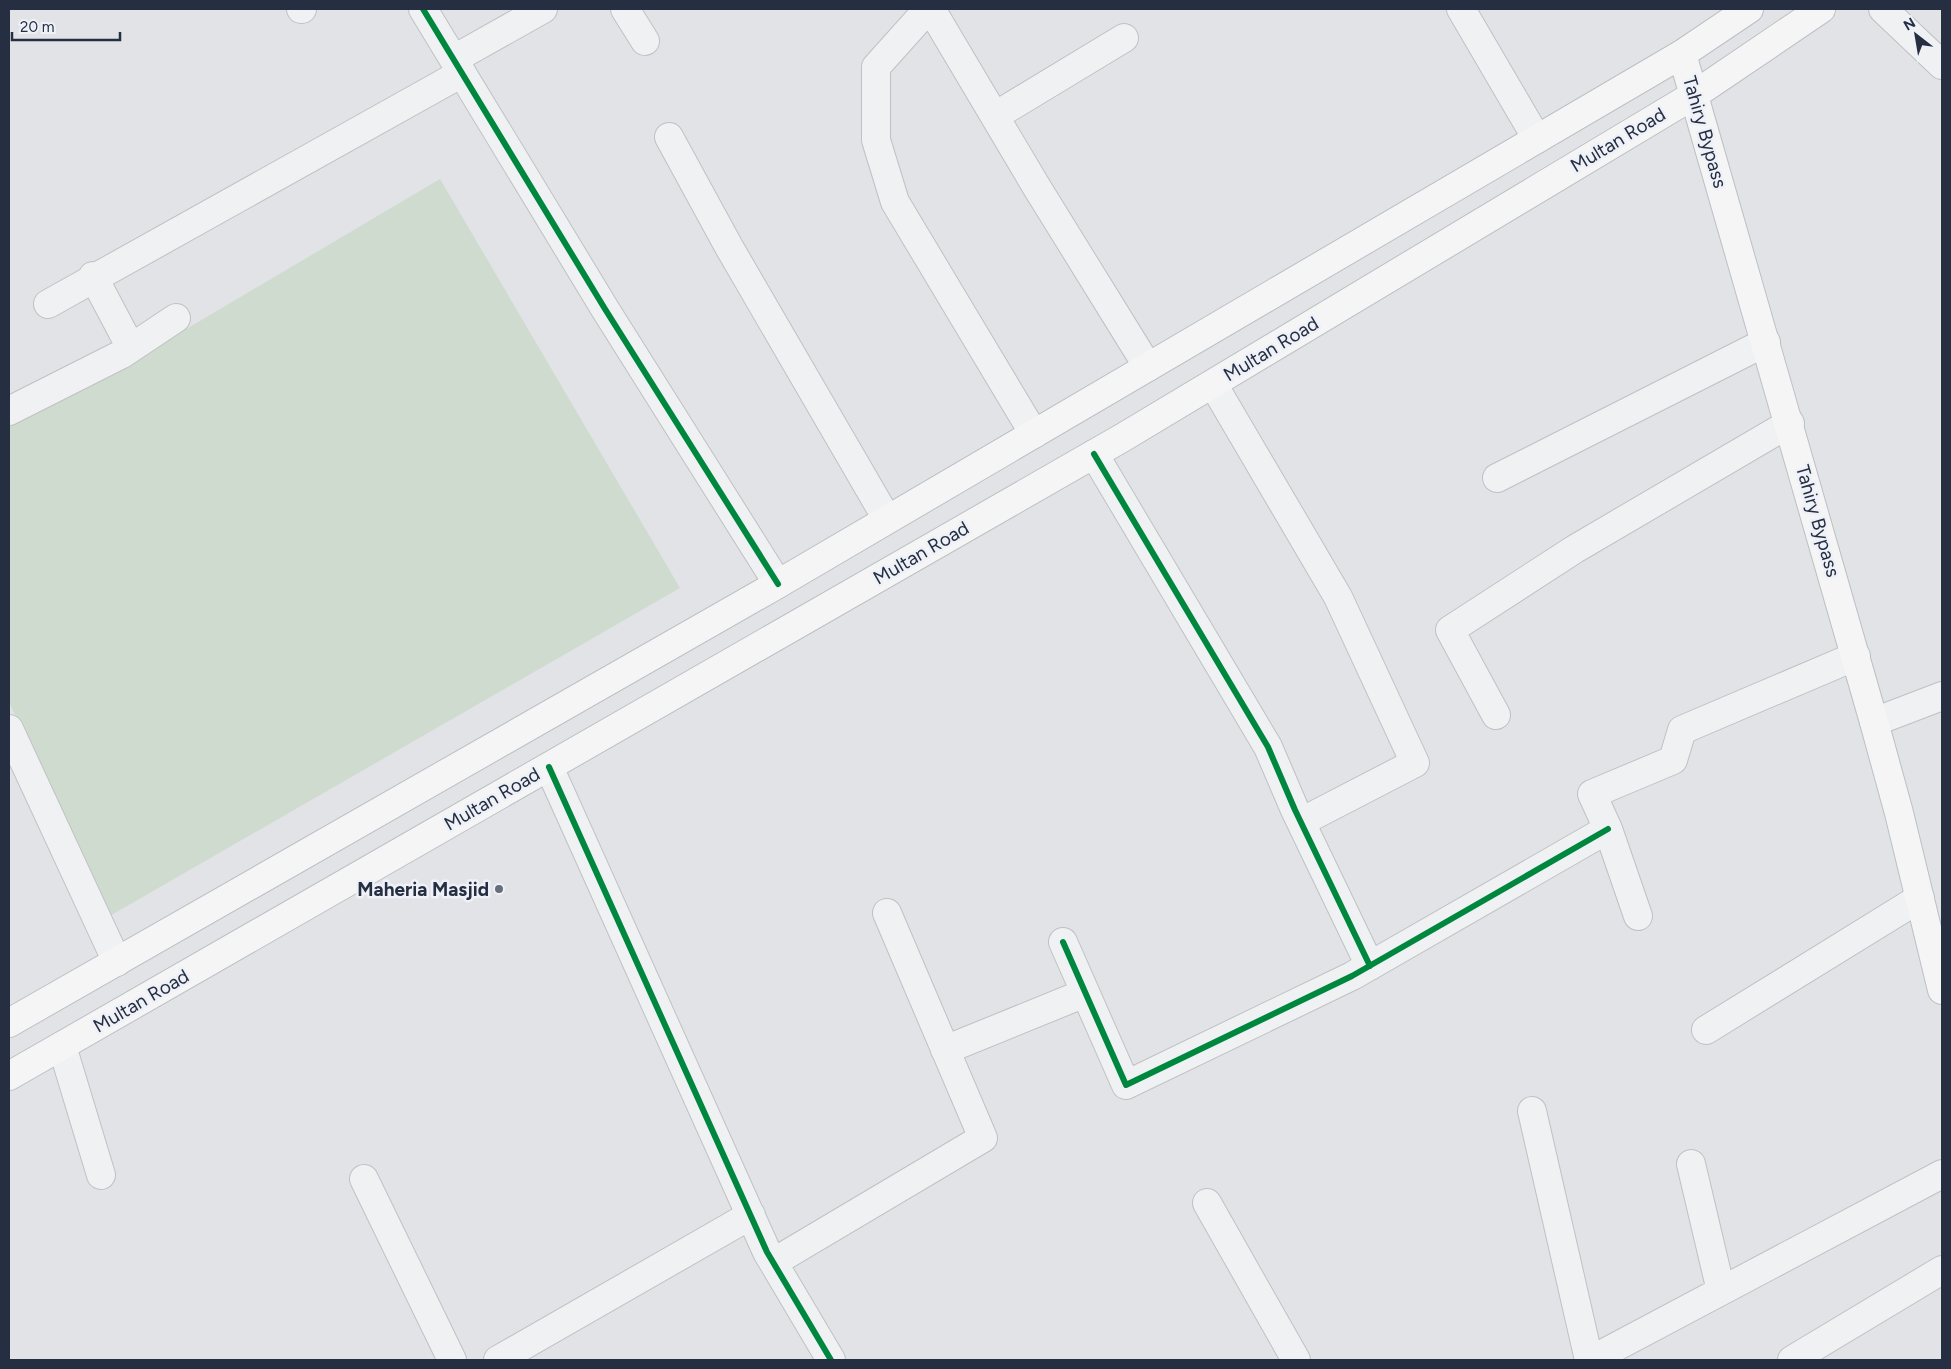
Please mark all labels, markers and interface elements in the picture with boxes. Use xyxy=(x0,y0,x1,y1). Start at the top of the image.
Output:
scale bar xyxy=(12,10,120,42)
north arrow xyxy=(1891,10,1941,60)
text: N xyxy=(1901,14,1919,34)
text: 20 m xyxy=(20,18,54,36)
street label: Tahiry Bypass xyxy=(1678,73,1732,191)
street label: Multan Road xyxy=(1566,103,1670,177)
street label: Multan Road xyxy=(1219,312,1323,386)
street label: Tahiry Bypass xyxy=(1791,462,1845,580)
street label: Multan Road xyxy=(869,516,973,590)
street label: Multan Road xyxy=(440,762,544,836)
place label: Maheria Masjid xyxy=(357,878,489,901)
marker: Maheria Masjid xyxy=(493,883,505,895)
street label: Multan Road xyxy=(89,964,193,1038)

